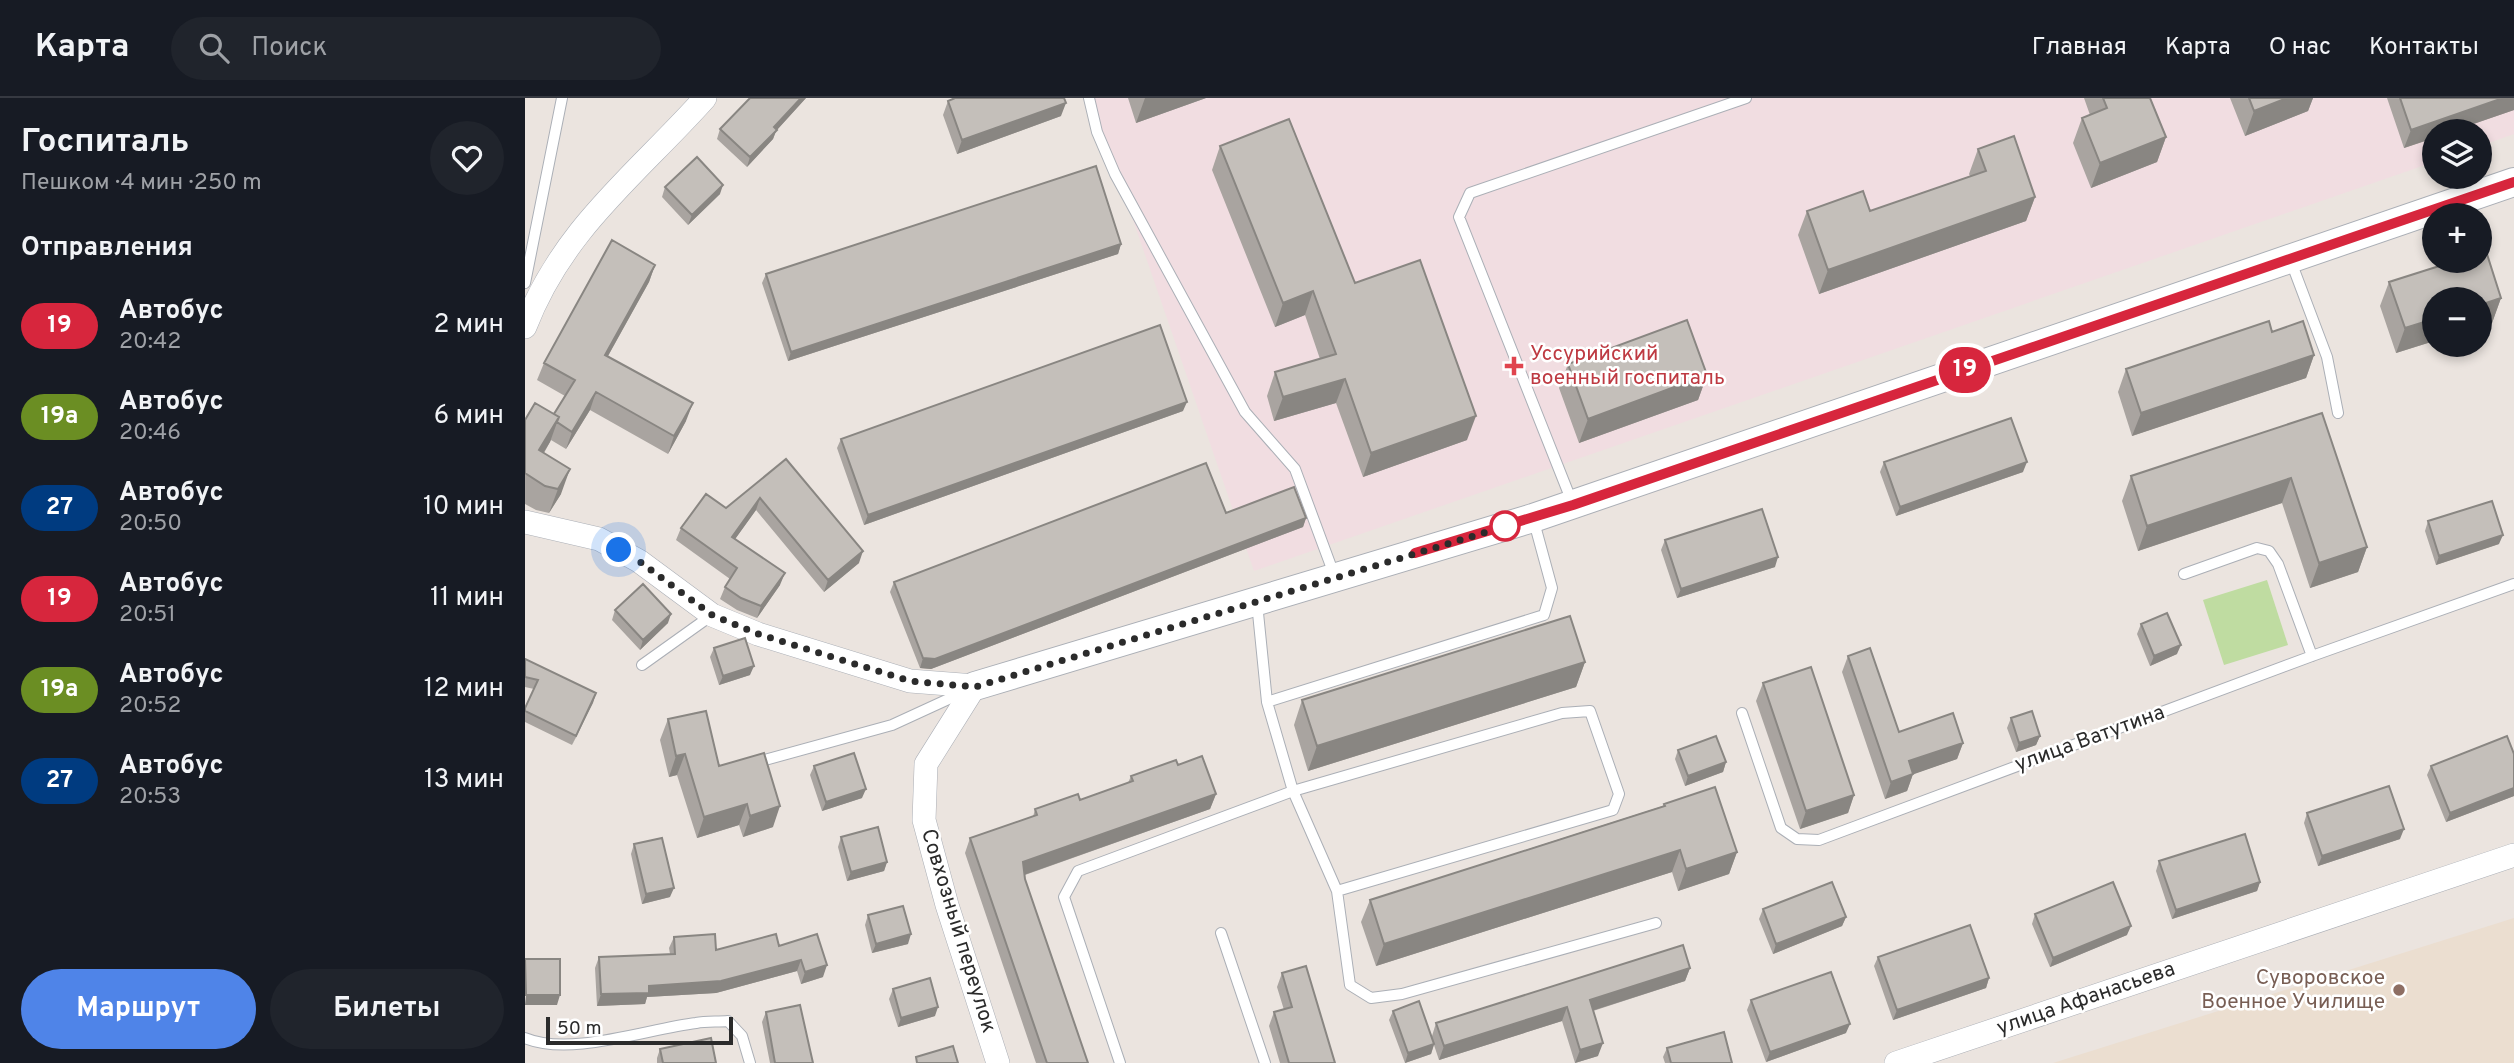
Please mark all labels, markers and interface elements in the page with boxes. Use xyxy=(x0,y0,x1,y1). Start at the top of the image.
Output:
search box xyxy=(171,17,661,80)
text: Карта xyxy=(35,27,129,69)
icon: search xyxy=(195,29,233,67)
text: Поиск xyxy=(251,32,327,65)
text: Главная xyxy=(2032,33,2127,63)
text: Карта xyxy=(2165,33,2231,63)
text: О нас xyxy=(2269,33,2331,63)
text: Контакты xyxy=(2369,33,2479,63)
map controls xyxy=(2422,119,2492,357)
button: layers xyxy=(2422,119,2492,189)
button: heart xyxy=(430,121,504,195)
text: Госпиталь xyxy=(21,122,189,164)
text: Пешком · 4 мин · 250 m xyxy=(21,169,262,198)
button: + xyxy=(2422,203,2492,273)
text: Отправления xyxy=(21,232,193,265)
button: − xyxy=(2422,287,2492,357)
text: Автобус xyxy=(119,295,224,328)
text: 2 мин xyxy=(433,309,504,342)
text: 19 xyxy=(47,311,72,341)
text: 20:42 xyxy=(119,328,181,357)
place label: Уссурийский военный госпиталь xyxy=(1530,341,1725,392)
line badge: 19 xyxy=(1933,347,1997,393)
text: 19 xyxy=(1953,355,1977,385)
marker: Уссурийский военный госпиталь xyxy=(1504,356,1524,376)
text: Автобус xyxy=(119,386,224,419)
text: 6 мин xyxy=(434,400,504,433)
text: 19а xyxy=(41,402,78,432)
text: 20:46 xyxy=(119,419,181,448)
text: Автобус xyxy=(119,477,224,510)
text: 10 мин xyxy=(423,491,504,524)
text: 27 xyxy=(46,493,73,523)
text: 20:50 xyxy=(119,510,182,539)
unlabelled marker xyxy=(1490,511,1520,541)
your location xyxy=(601,532,636,567)
text: Автобус xyxy=(119,568,224,601)
text: 11 мин xyxy=(430,582,504,615)
text: 19 xyxy=(47,584,72,614)
text: 20:51 xyxy=(119,601,176,630)
text: Автобус xyxy=(119,659,224,692)
text: 12 мин xyxy=(424,673,504,706)
text: 19а xyxy=(41,675,78,705)
text: 20:52 xyxy=(119,692,181,721)
street label: улица Ватутина xyxy=(2011,699,2169,779)
text: Автобус xyxy=(119,750,224,783)
text: 13 мин xyxy=(424,764,504,797)
text: 27 xyxy=(46,766,73,796)
text: 20:53 xyxy=(119,783,181,812)
street label: Совхозный переулок xyxy=(914,826,1002,1036)
street label: улица Афанасьева xyxy=(1993,956,2179,1042)
place label: Суворовское Военное Училище xyxy=(2201,965,2385,1016)
button: Маршрут xyxy=(21,969,256,1049)
button: Билеты xyxy=(270,969,504,1049)
marker: Суворовское Военное Училище xyxy=(2391,982,2407,998)
scale bar xyxy=(546,1014,733,1046)
text: 50 m xyxy=(557,1017,602,1041)

